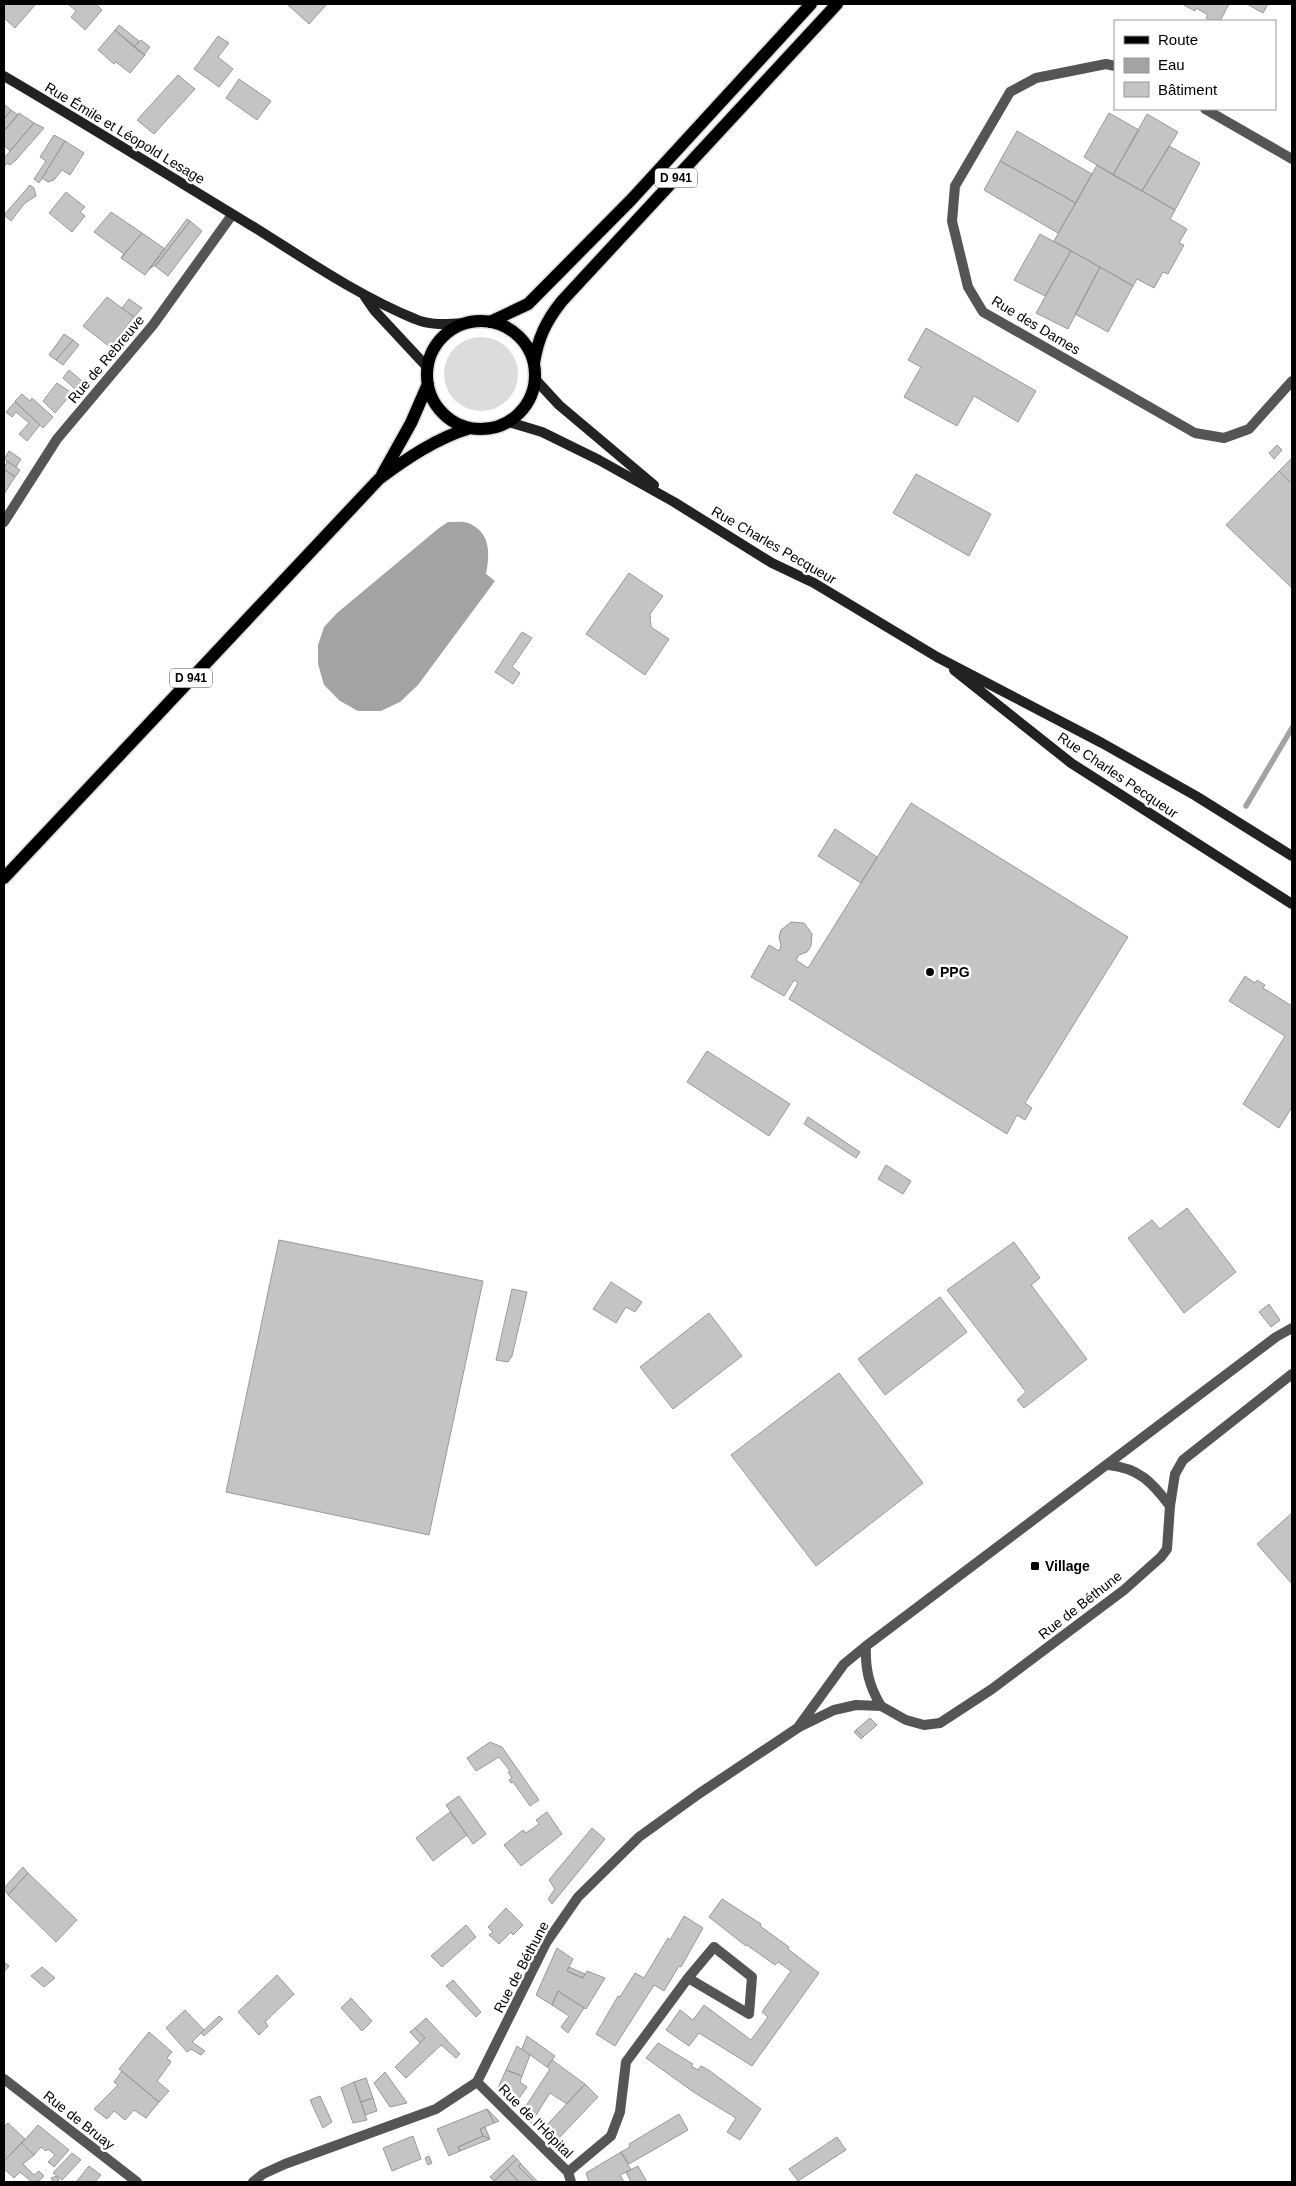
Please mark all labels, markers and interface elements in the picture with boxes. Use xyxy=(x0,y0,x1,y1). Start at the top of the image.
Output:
legend xyxy=(1114,20,1276,110)
text: Route xyxy=(1158,31,1198,48)
text: Eau xyxy=(1158,56,1185,73)
street label: Rue Émile et Léopold Lesage xyxy=(42,79,208,187)
text: Bâtiment xyxy=(1158,81,1218,98)
road number: D 941 xyxy=(655,168,697,188)
street label: Rue des Dames xyxy=(989,292,1083,358)
street label: Rue de Rebreuve xyxy=(65,312,148,406)
street label: Rue Charles Pecqueur xyxy=(709,503,840,588)
road number: D 941 xyxy=(170,668,212,688)
street label: Rue Charles Pecqueur xyxy=(1055,729,1181,821)
place label: PPG xyxy=(940,964,970,980)
marker: PPG xyxy=(924,966,936,978)
place label: Village xyxy=(1045,1558,1090,1574)
marker: Village xyxy=(1029,1560,1041,1572)
street label: Rue de Béthune xyxy=(1035,1567,1125,1642)
street label: Rue de Béthune xyxy=(490,1918,552,2015)
street label: Rue de l'Hôpital xyxy=(496,2081,576,2161)
street label: Rue de Bruay xyxy=(40,2087,118,2153)

